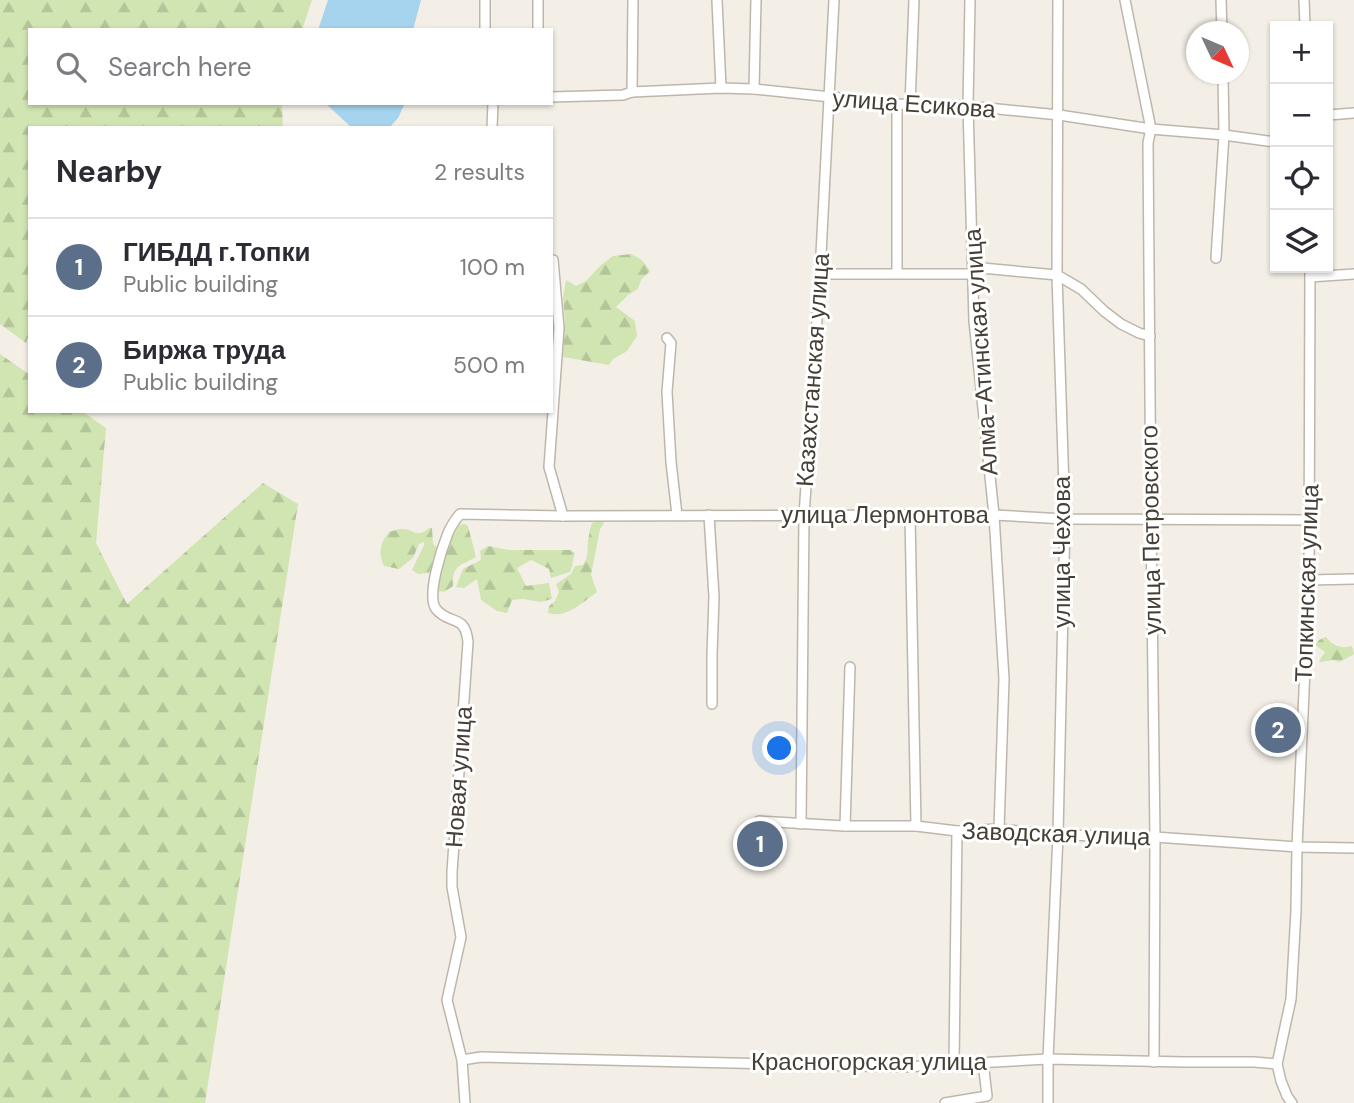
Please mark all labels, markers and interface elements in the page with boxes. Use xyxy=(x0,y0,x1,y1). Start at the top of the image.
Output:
north arrow xyxy=(1186,21,1249,84)
map controls xyxy=(1270,21,1333,273)
button: + xyxy=(1270,21,1333,84)
search box xyxy=(28,28,553,105)
icon: search xyxy=(52,48,90,86)
text: Search here xyxy=(108,50,251,84)
street label: улица Есикова xyxy=(831,82,997,125)
button: − xyxy=(1270,84,1333,147)
button: locate xyxy=(1270,147,1333,210)
text: Nearby xyxy=(56,152,162,191)
text: 2 results xyxy=(434,157,525,187)
button: layers xyxy=(1270,210,1333,273)
street label: Алма-Атинская улица xyxy=(956,227,1005,477)
text: ГИБДД г.Топки xyxy=(123,235,310,269)
street label: Казахстанская улица xyxy=(789,251,836,488)
text: 1 xyxy=(75,252,83,282)
text: 100 m xyxy=(460,252,525,282)
text: Public building xyxy=(123,269,278,299)
text: Биржа труда xyxy=(123,333,286,367)
text: 2 xyxy=(72,350,86,380)
text: 500 m xyxy=(453,350,525,380)
text: Public building xyxy=(123,367,278,397)
street label: улица Петровского xyxy=(1133,425,1168,635)
street label: улица Чехова xyxy=(1046,475,1077,628)
street label: Топкинская улица xyxy=(1288,483,1325,682)
street label: улица Лермонтова xyxy=(781,499,990,530)
street label: Новая улица xyxy=(438,704,479,849)
pin: 2 xyxy=(1255,704,1301,756)
your location xyxy=(762,731,796,765)
street label: Заводская улица xyxy=(961,815,1152,852)
pin: 1 xyxy=(737,818,783,870)
street label: Красногорская улица xyxy=(751,1046,988,1077)

